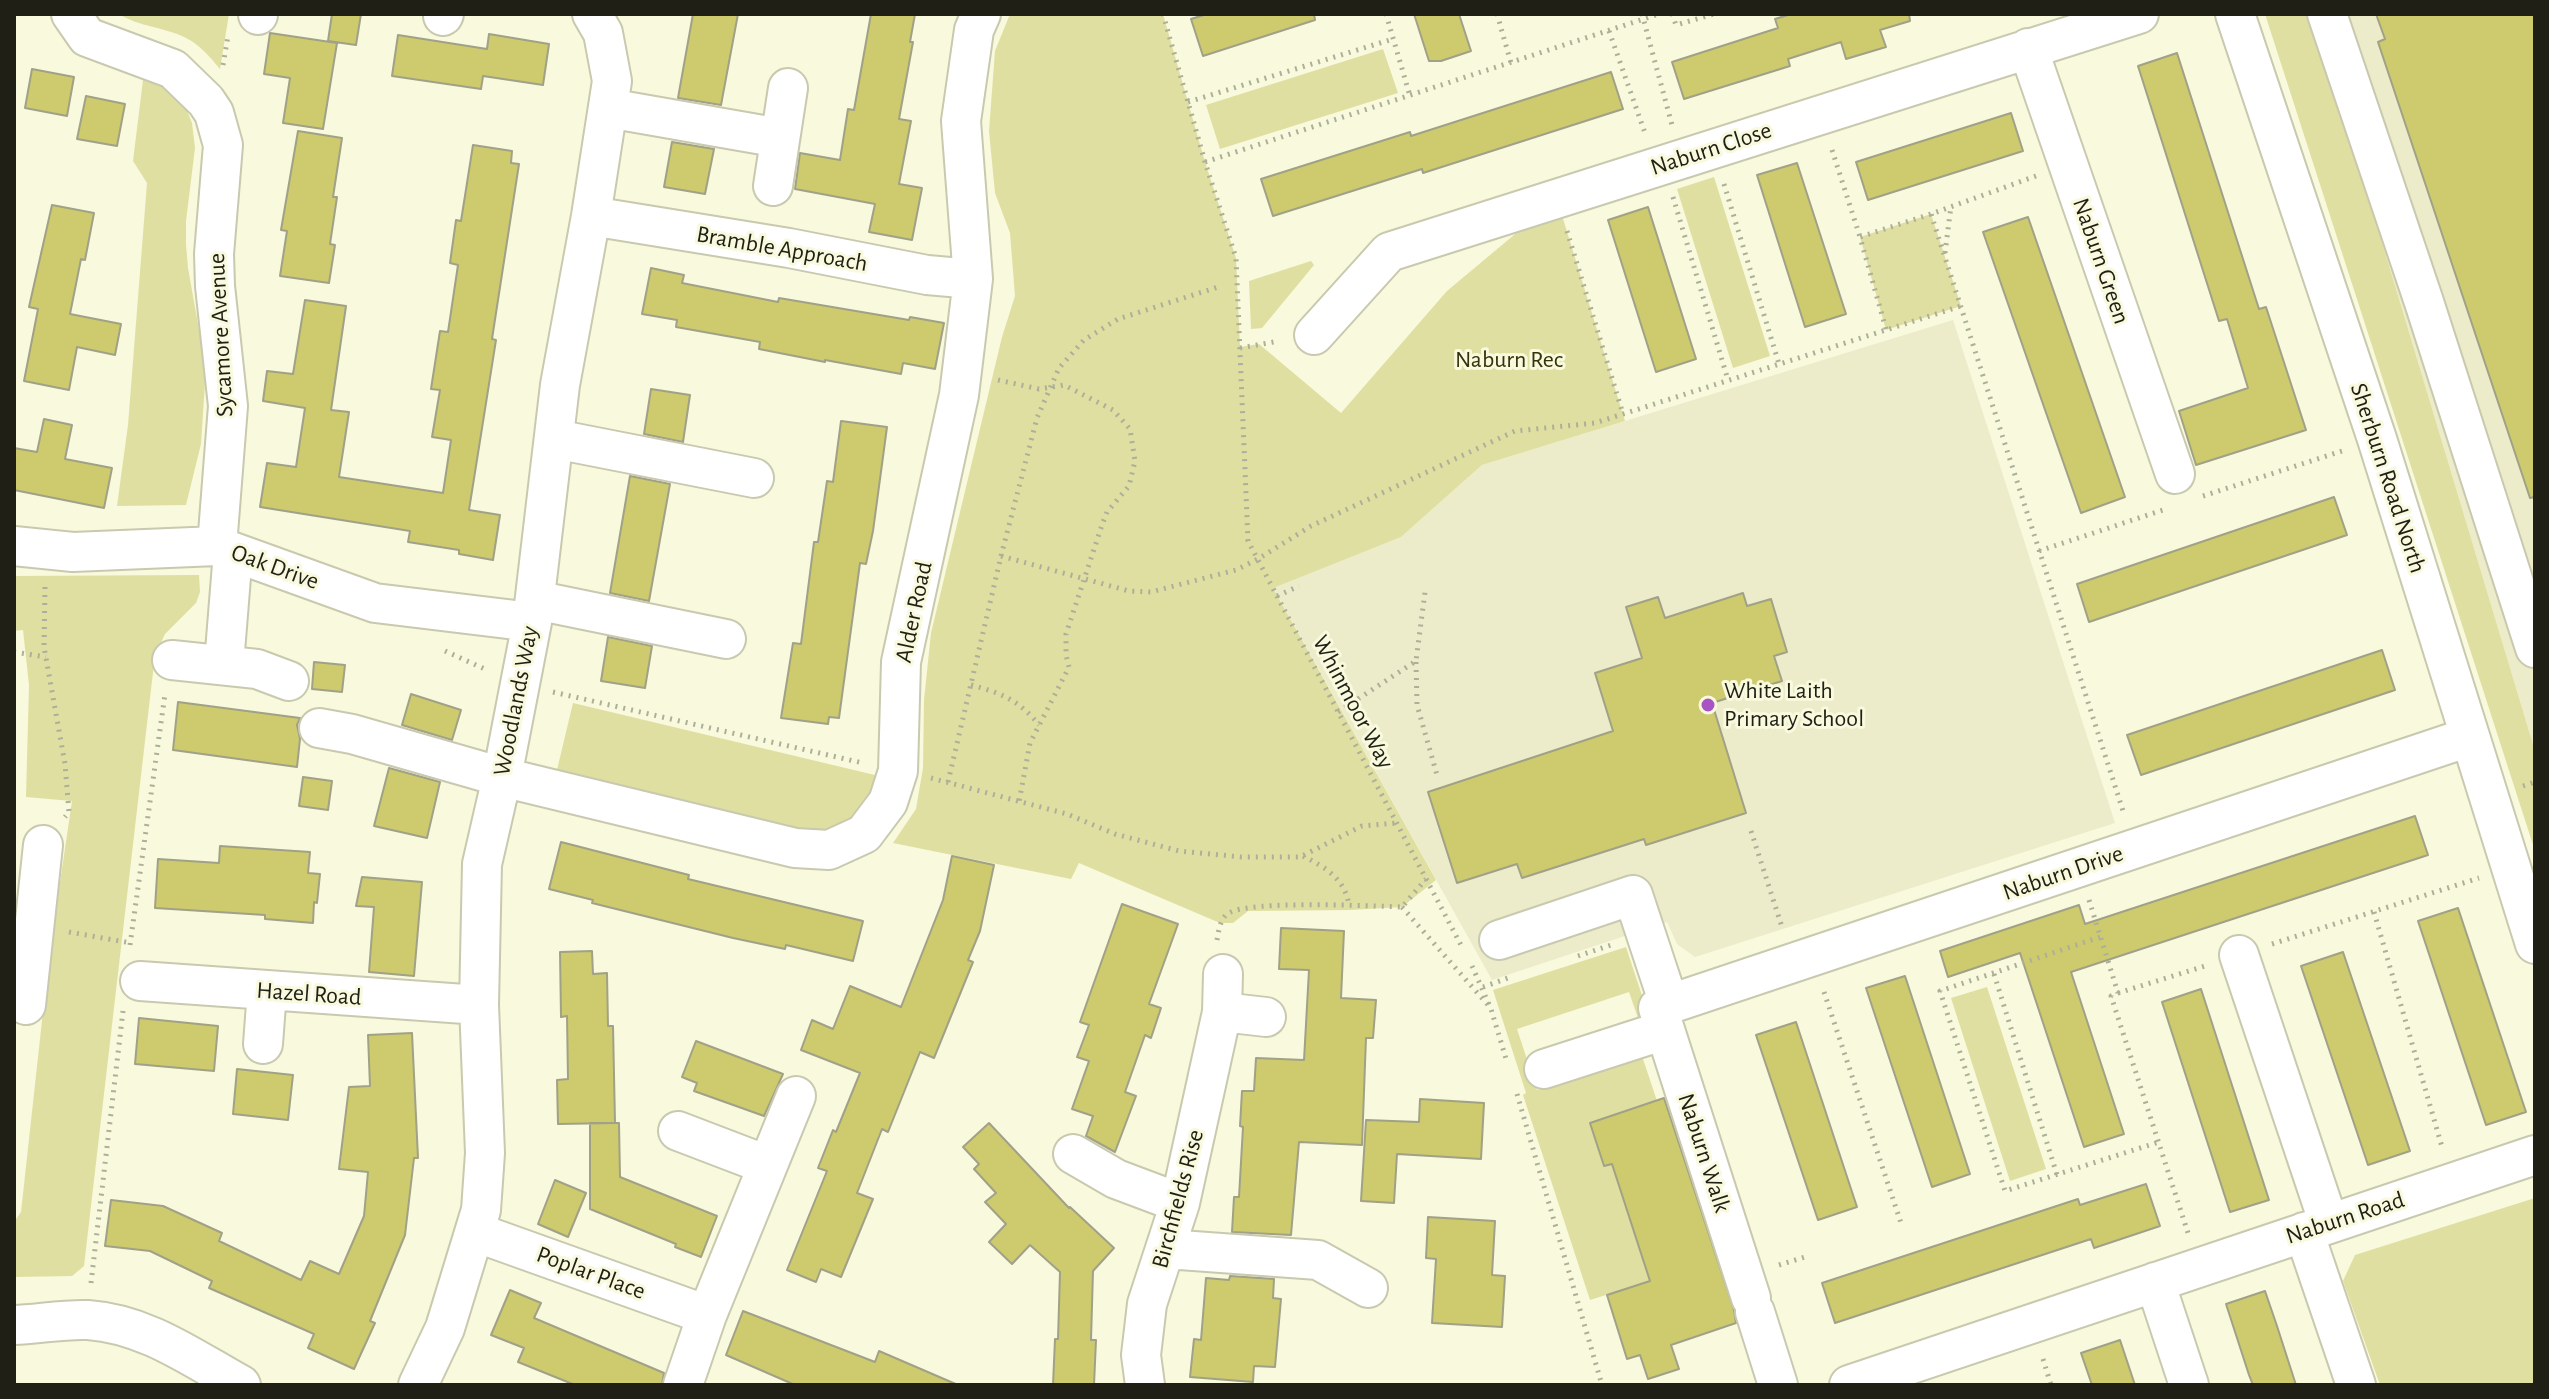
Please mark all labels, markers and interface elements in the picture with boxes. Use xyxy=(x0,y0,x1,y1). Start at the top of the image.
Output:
street label: Naburn Close xyxy=(1647,116,1775,182)
street label: Naburn Green xyxy=(2066,194,2136,328)
street label: Bramble Approach xyxy=(694,220,870,278)
street label: Sycamore Avenue xyxy=(202,252,240,418)
park label: Naburn Rec xyxy=(1455,346,1563,374)
street label: Sherburn Road North xyxy=(2344,379,2432,577)
street label: Oak Drive xyxy=(227,538,323,596)
street label: Alder Road xyxy=(889,559,939,665)
street label: Woodlands Way xyxy=(487,624,545,778)
street label: Whinmoor Way xyxy=(1306,630,1400,774)
place label: White Laith Primary School xyxy=(1724,677,1864,733)
marker: White Laith Primary School xyxy=(1699,696,1717,714)
street label: Naburn Drive xyxy=(1999,839,2127,907)
street label: Hazel Road xyxy=(255,976,363,1012)
street label: Naburn Walk xyxy=(1671,1090,1737,1216)
street label: Birchfields Rise xyxy=(1146,1126,1210,1272)
street label: Naburn Road xyxy=(2282,1185,2408,1251)
street label: Poplar Place xyxy=(533,1240,649,1306)

